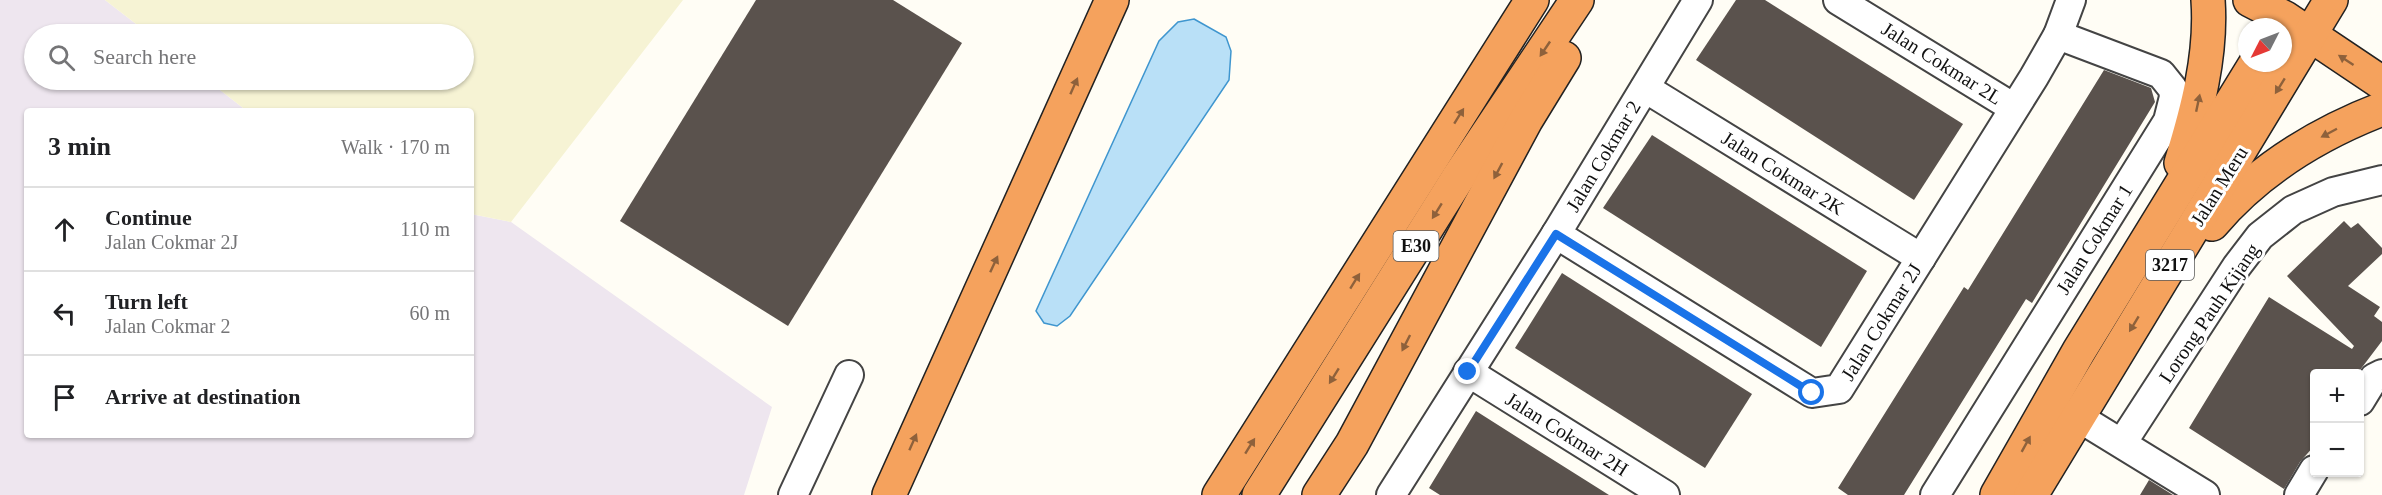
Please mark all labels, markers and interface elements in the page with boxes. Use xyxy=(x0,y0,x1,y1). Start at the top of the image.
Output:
street label: Jalan Cokmar 2L xyxy=(1878,17,2006,109)
north arrow xyxy=(2238,18,2292,72)
search box xyxy=(24,24,474,90)
one-way arrow xyxy=(1539,40,1551,56)
icon: search xyxy=(45,41,78,74)
text: Search here xyxy=(93,44,196,69)
one-way arrow xyxy=(2338,54,2354,65)
one-way arrow xyxy=(1069,78,1078,95)
one-way arrow xyxy=(2274,78,2285,94)
one-way arrow xyxy=(2194,93,2203,112)
street label: Jalan Cokmar 2 xyxy=(1561,97,1645,215)
one-way arrow xyxy=(1453,108,1464,124)
street label: Jalan Cokmar 2K xyxy=(1718,127,1849,220)
one-way arrow xyxy=(2320,128,2337,138)
text: 3 min xyxy=(48,132,111,161)
text: Walk · 170 m xyxy=(341,136,450,158)
street label: Jalan Meru xyxy=(2186,142,2252,230)
one-way arrow xyxy=(1493,163,1503,180)
street label: Jalan Cokmar 1 xyxy=(2051,180,2137,298)
one-way arrow xyxy=(1432,203,1443,219)
text: Continue xyxy=(105,205,192,230)
icon: ahead xyxy=(48,213,81,246)
text: 110 m xyxy=(400,218,450,240)
text: Jalan Cokmar 2J xyxy=(105,231,238,253)
road number: E30 xyxy=(1394,231,1438,261)
street label: Lorong Pauh Kijang xyxy=(2154,239,2265,387)
road number: 3217 xyxy=(2146,250,2194,280)
one-way arrow xyxy=(989,256,998,273)
street label: Jalan Cokmar 2J xyxy=(1836,259,1926,384)
one-way arrow xyxy=(1349,273,1360,289)
text: Turn left xyxy=(105,289,188,314)
icon: left xyxy=(48,297,81,330)
text: 60 m xyxy=(409,302,450,324)
text: Jalan Cokmar 2 xyxy=(105,315,231,337)
one-way arrow xyxy=(2129,316,2140,332)
one-way arrow xyxy=(1401,335,1411,352)
route end xyxy=(1454,358,1480,384)
one-way arrow xyxy=(1328,368,1339,385)
map controls xyxy=(2310,369,2364,477)
button: + xyxy=(2310,369,2364,423)
route start xyxy=(1798,379,1824,405)
icon: arrive xyxy=(48,381,81,414)
text: Arrive at destination xyxy=(105,384,301,409)
street label: Jalan Cokmar 2H xyxy=(1502,388,1632,480)
button: − xyxy=(2310,423,2364,477)
one-way arrow xyxy=(908,433,917,450)
one-way arrow xyxy=(2020,436,2031,452)
one-way arrow xyxy=(1245,437,1256,454)

